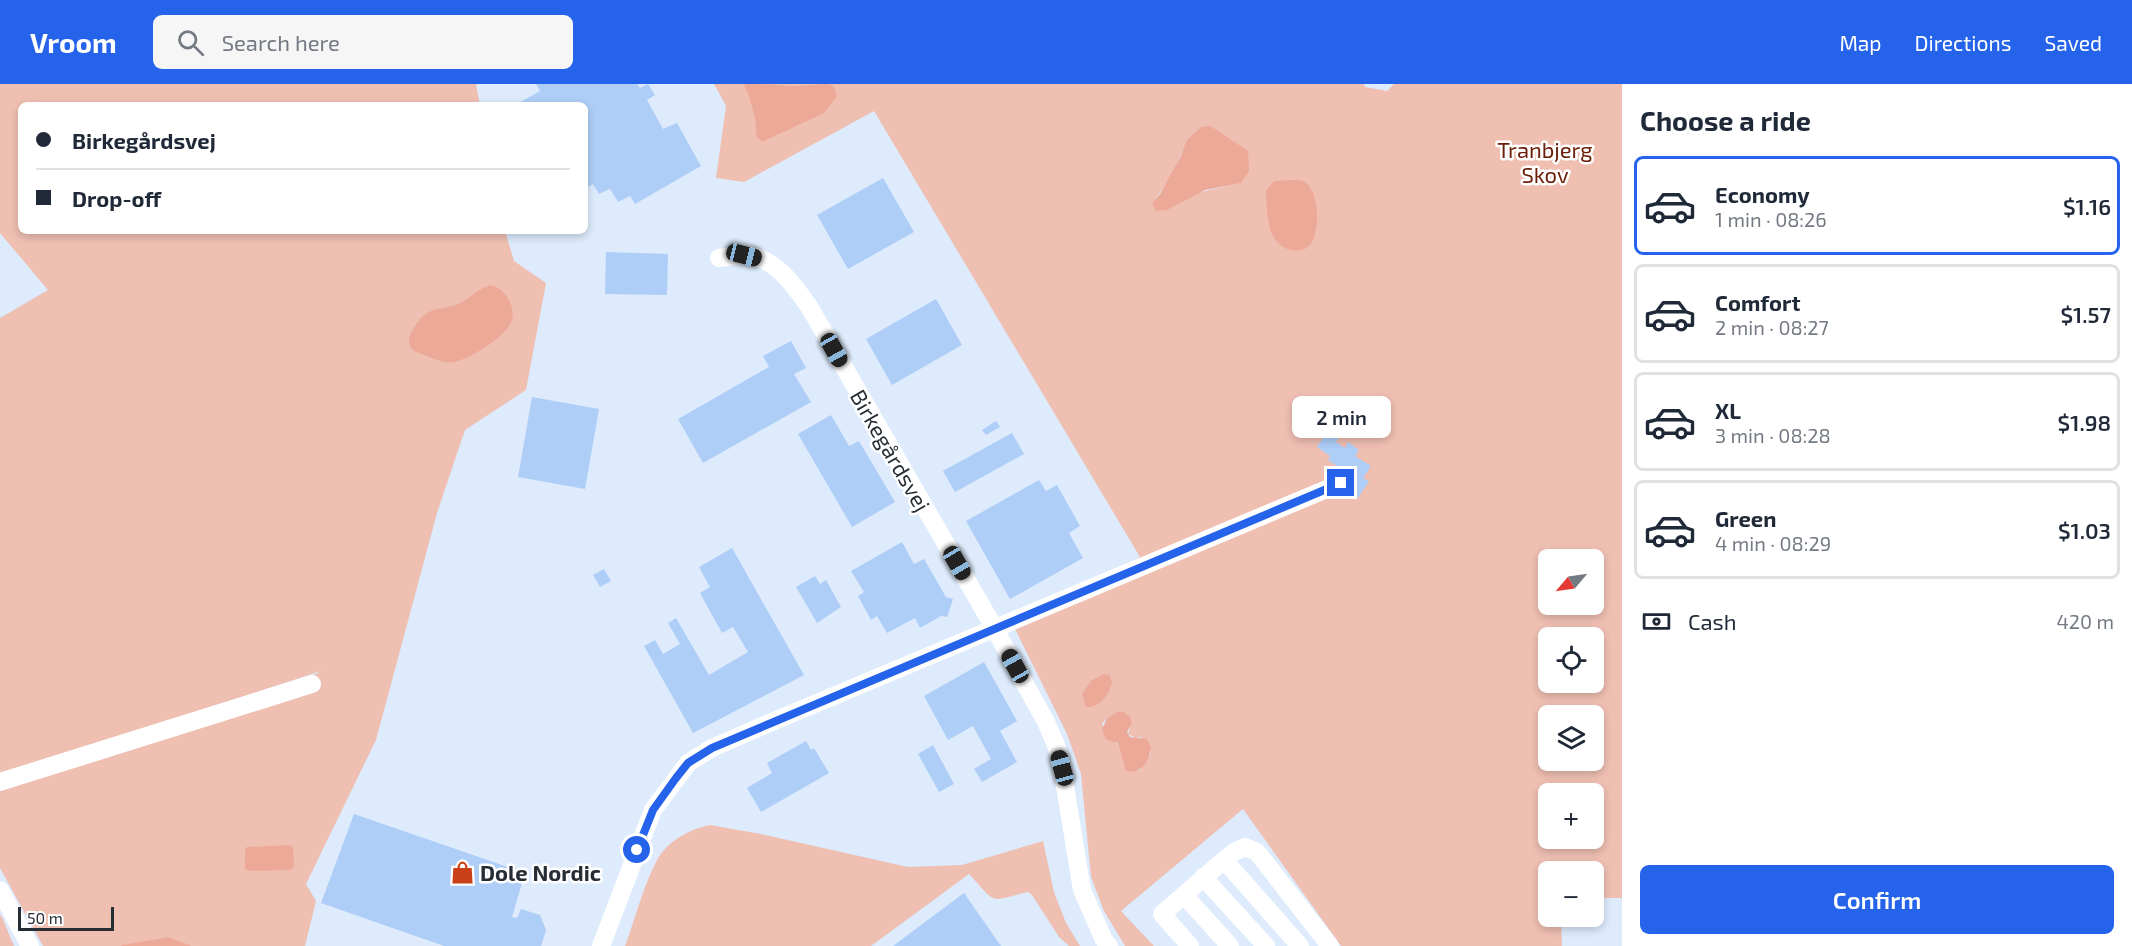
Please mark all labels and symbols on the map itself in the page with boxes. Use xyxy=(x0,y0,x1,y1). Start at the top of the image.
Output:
park label: Tranbjerg Skov xyxy=(1497,136,1593,187)
car xyxy=(724,242,764,268)
car xyxy=(817,330,851,370)
street label: Birkegårdsvej xyxy=(845,385,936,516)
callout: 2 min xyxy=(1292,396,1390,438)
route end xyxy=(1327,469,1354,496)
car xyxy=(940,543,974,583)
north arrow xyxy=(1538,549,1604,615)
car xyxy=(998,646,1032,686)
car xyxy=(1049,748,1075,788)
route start xyxy=(623,836,650,863)
shop icon: Dole Nordic xyxy=(449,859,475,885)
place label: Dole Nordic xyxy=(480,859,601,885)
scale bar xyxy=(18,904,114,932)

